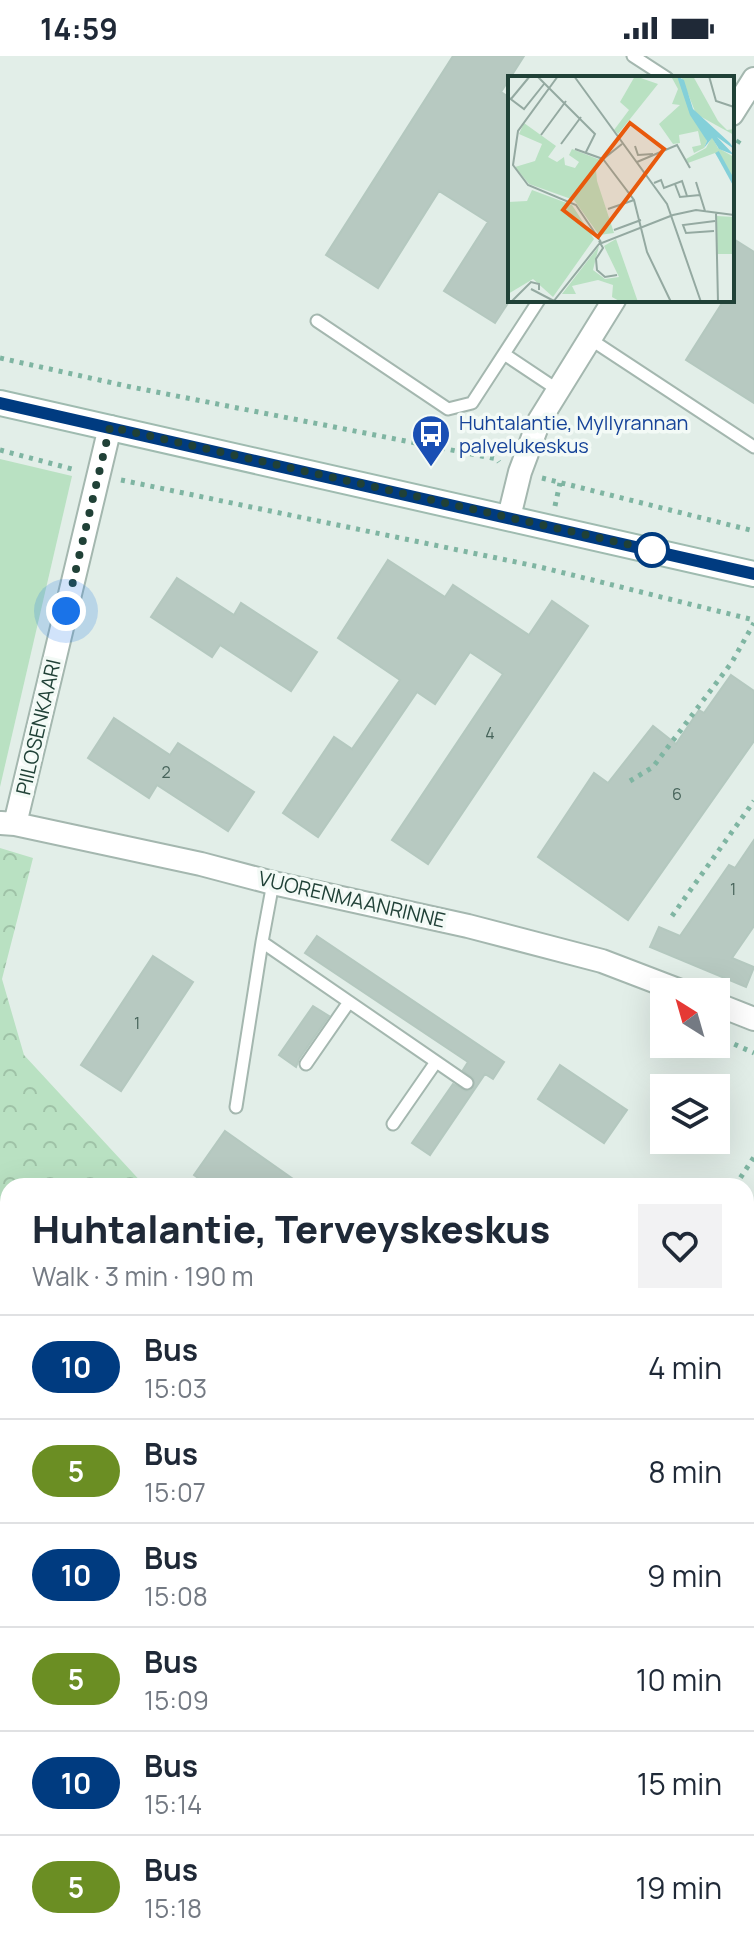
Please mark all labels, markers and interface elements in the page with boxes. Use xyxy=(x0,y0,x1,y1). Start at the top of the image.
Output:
text: 14:59 xyxy=(40,8,118,49)
inset map xyxy=(508,76,734,302)
place label: Huhtalantie, Myllyrannan palvelukeskus xyxy=(459,409,688,459)
bus stop icon: Huhtalantie, Myllyrannan palvelukeskus xyxy=(410,413,452,468)
unlabelled marker xyxy=(635,533,669,567)
your location xyxy=(46,591,86,631)
street label: PIILOSENKAARI xyxy=(9,657,67,797)
house number: 4 xyxy=(485,722,495,744)
house number: 2 xyxy=(161,761,171,783)
house number: 6 xyxy=(672,783,682,805)
street label: VUORENMAANRINNE xyxy=(256,864,448,934)
house number: 1 xyxy=(730,878,736,900)
north arrow xyxy=(650,978,730,1058)
map controls xyxy=(650,978,730,1154)
house number: 1 xyxy=(134,1012,140,1034)
button: layers xyxy=(650,1074,730,1154)
text: Huhtalantie, Terveyskeskus xyxy=(32,1202,550,1254)
button: heart xyxy=(638,1204,722,1288)
text: Walk · 3 min · 190 m xyxy=(32,1258,254,1294)
text: Bus xyxy=(144,1329,198,1370)
text: 4 min xyxy=(648,1347,722,1388)
text: 10 xyxy=(61,1348,91,1386)
text: 15:03 xyxy=(144,1370,207,1406)
text: Bus xyxy=(144,1433,198,1474)
text: 8 min xyxy=(648,1451,722,1492)
text: 5 xyxy=(68,1452,84,1490)
text: 15:07 xyxy=(144,1474,206,1510)
text: Bus xyxy=(144,1537,198,1578)
text: 9 min xyxy=(647,1555,722,1596)
text: 10 xyxy=(61,1556,91,1594)
text: 15:08 xyxy=(144,1578,208,1614)
text: Bus xyxy=(144,1641,198,1682)
text: 10 min xyxy=(636,1659,722,1700)
text: 5 xyxy=(68,1660,84,1698)
text: 15:09 xyxy=(144,1682,209,1718)
text: Bus xyxy=(144,1745,198,1786)
text: 15 min xyxy=(637,1763,722,1804)
text: 10 xyxy=(61,1764,91,1802)
text: 15:14 xyxy=(144,1786,202,1822)
text: Bus xyxy=(144,1849,198,1890)
text: 19 min xyxy=(635,1867,722,1908)
text: 5 xyxy=(68,1868,84,1906)
text: 15:18 xyxy=(144,1890,202,1926)

